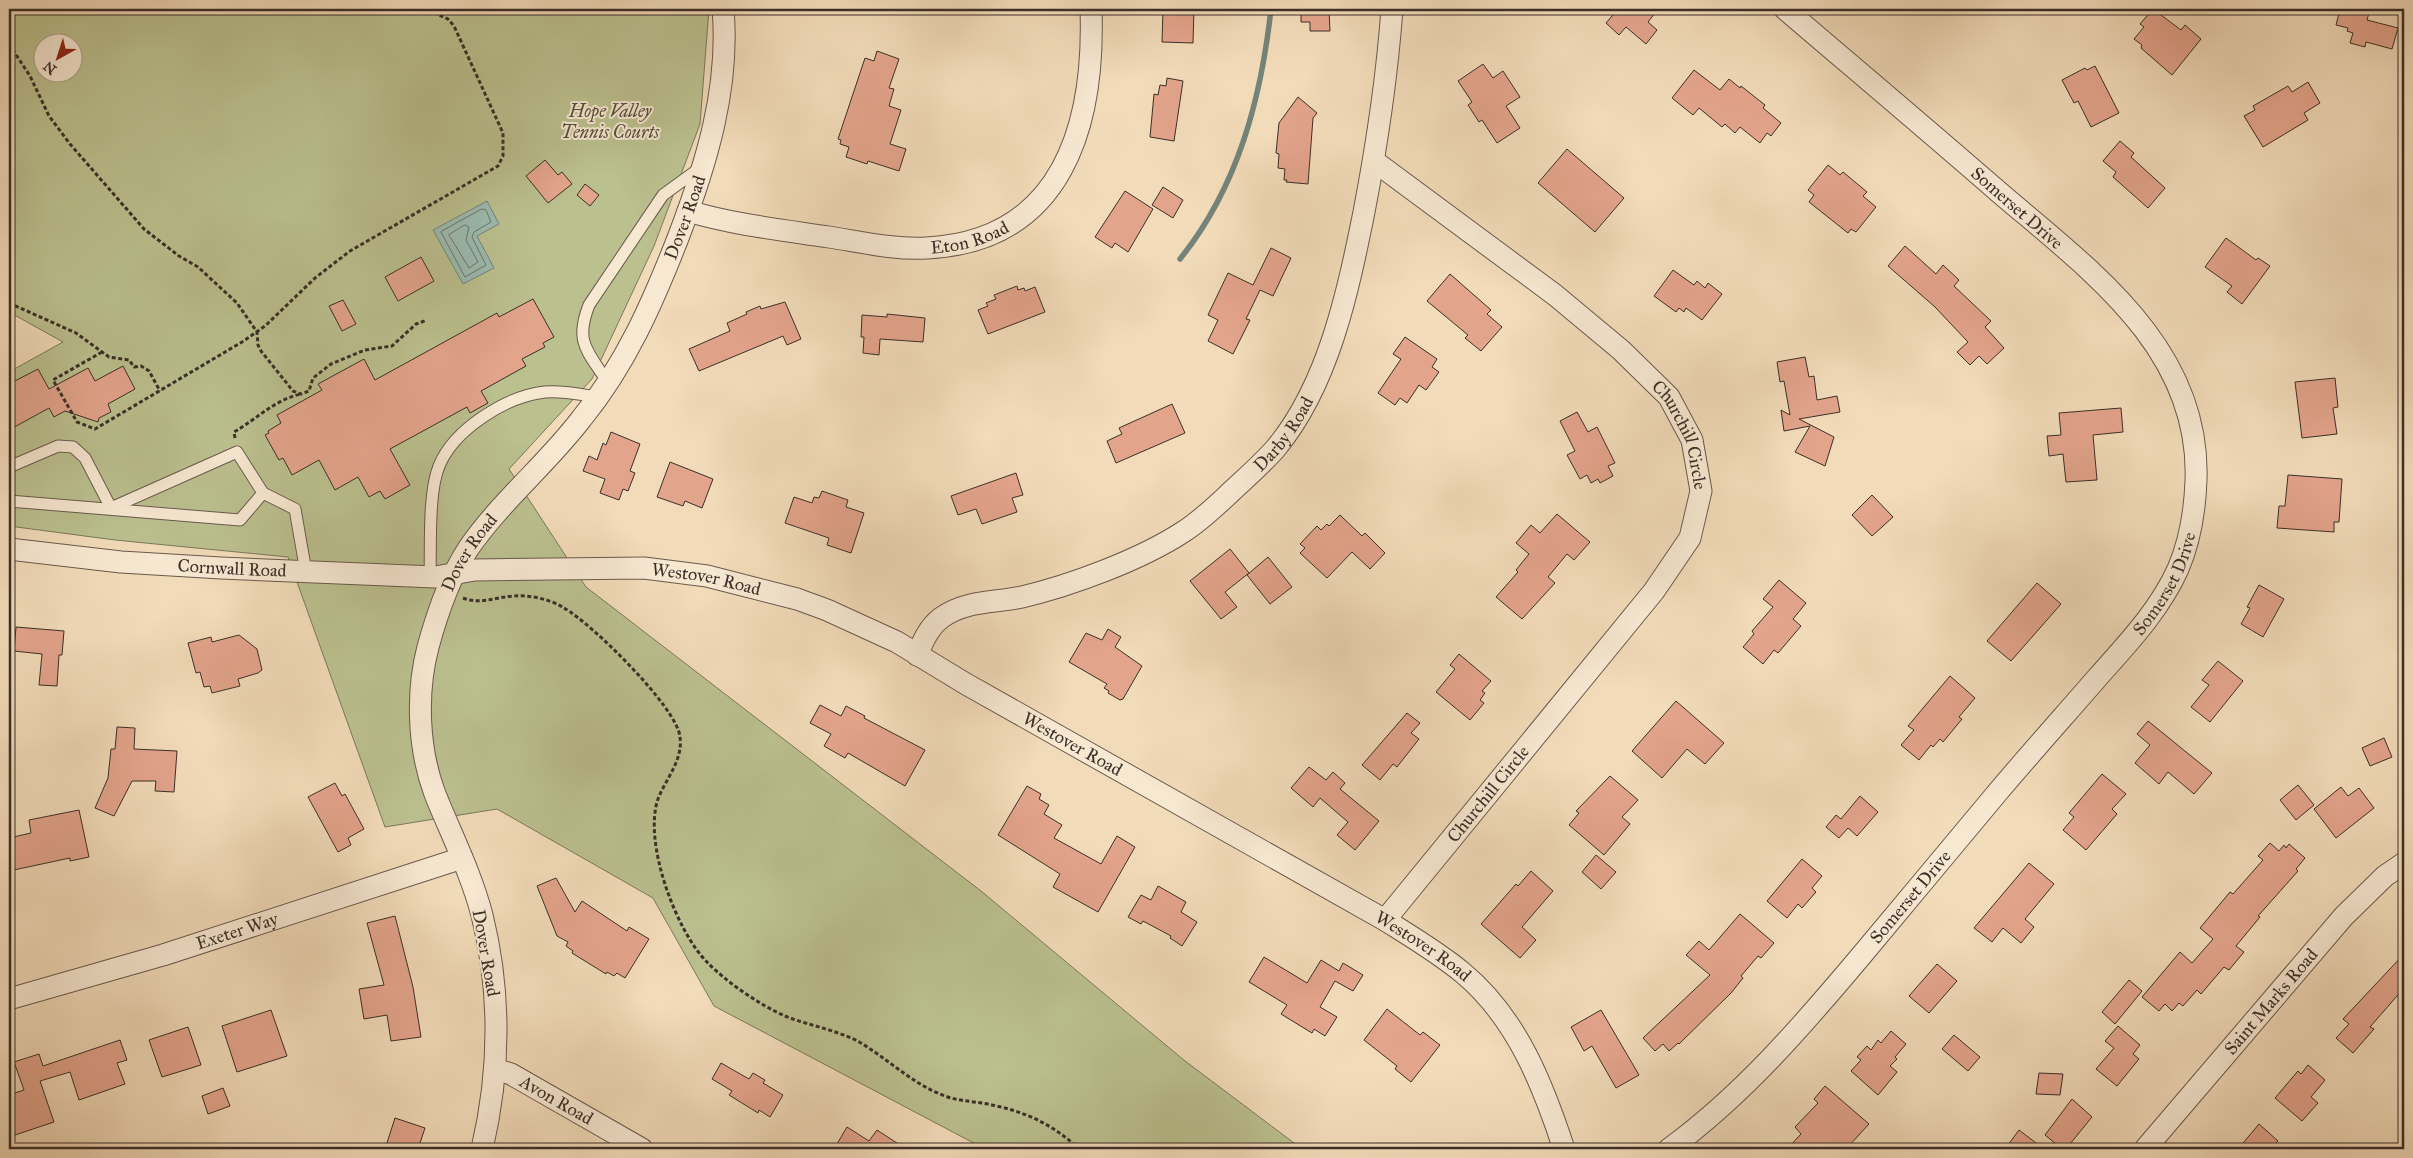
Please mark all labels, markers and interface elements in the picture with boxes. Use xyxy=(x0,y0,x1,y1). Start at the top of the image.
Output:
north arrow xyxy=(32,32,82,82)
text: N xyxy=(40,57,60,78)
park label: Hope Valley Tennis Courts xyxy=(561,100,660,143)
street label: Somerset Drive xyxy=(1966,162,2068,254)
street label: Dover Road xyxy=(660,173,710,263)
street label: Eton Road xyxy=(930,216,1013,259)
street label: Churchill Circle xyxy=(1647,375,1712,491)
street label: Darby Road xyxy=(1249,393,1318,476)
street label: Dover Road xyxy=(436,509,502,595)
street label: Somerset Drive xyxy=(2128,530,2200,640)
street label: Cornwall Road xyxy=(177,554,287,582)
street label: Westover Road xyxy=(650,558,763,600)
street label: Westover Road xyxy=(1019,707,1126,781)
street label: Churchill Circle xyxy=(1442,741,1534,847)
street label: Somerset Drive xyxy=(1865,846,1956,948)
street label: Westover Road xyxy=(1372,906,1476,986)
street label: Exeter Way xyxy=(193,907,281,955)
street label: Dover Road xyxy=(468,908,504,998)
street label: Saint Marks Road xyxy=(2219,944,2323,1059)
street label: Avon Road xyxy=(515,1070,597,1130)

